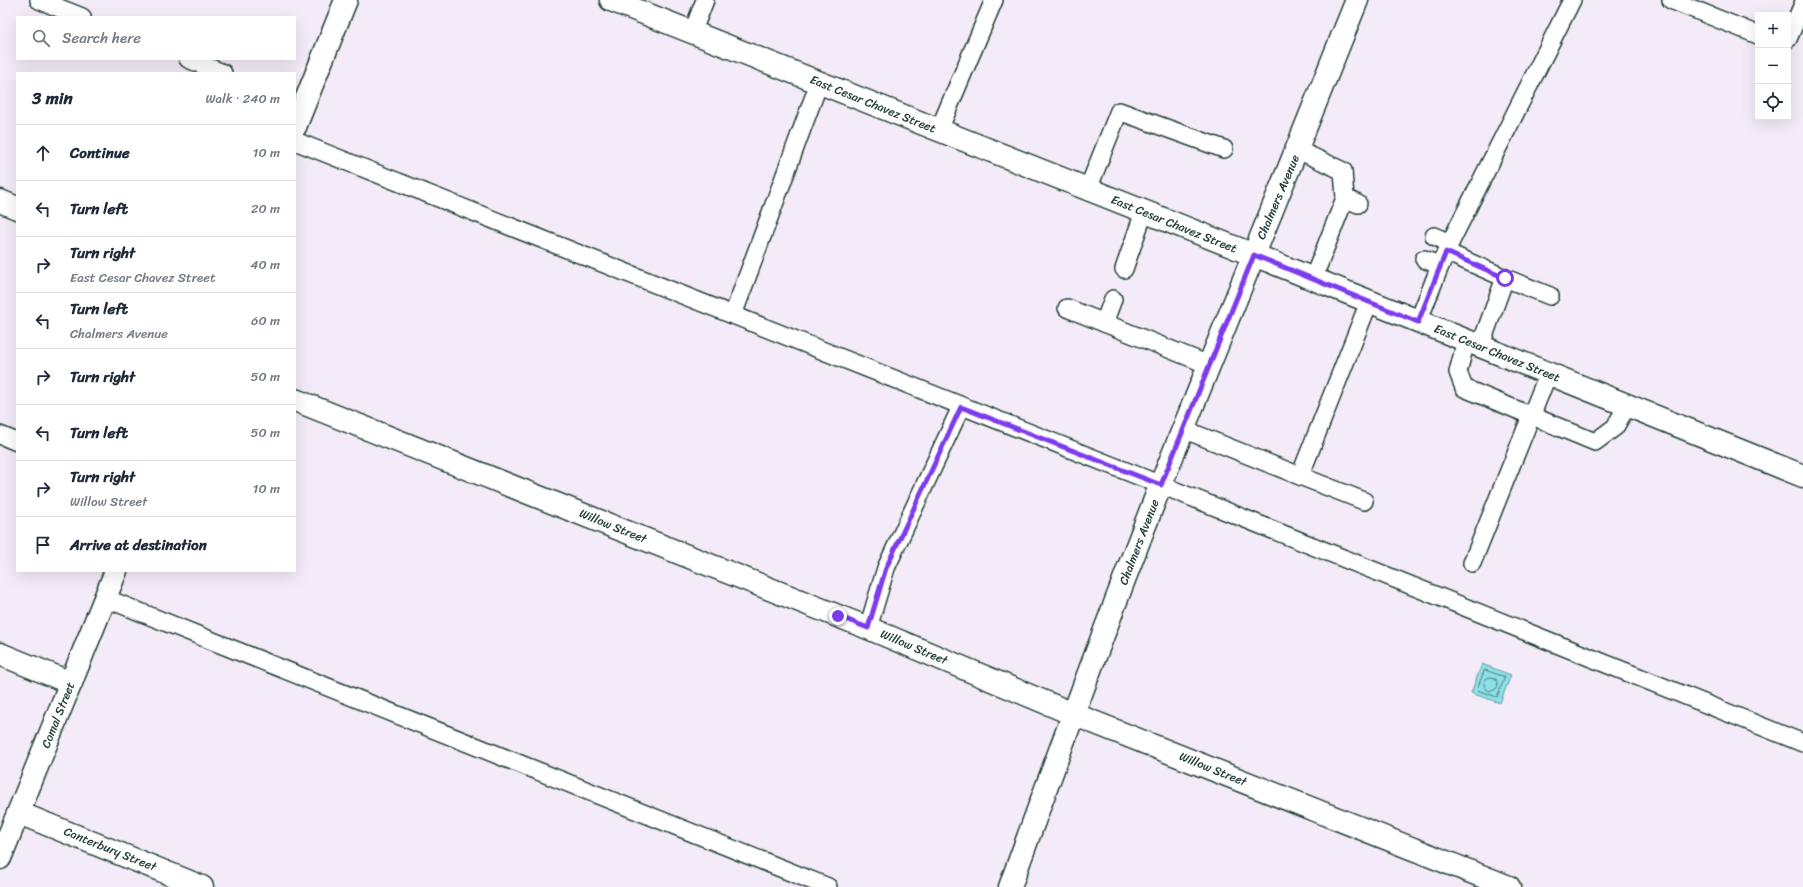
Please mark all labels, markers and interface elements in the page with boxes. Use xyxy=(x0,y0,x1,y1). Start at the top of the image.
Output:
map controls xyxy=(1755,12,1791,120)
button: + xyxy=(1755,12,1791,48)
search box xyxy=(16,16,296,60)
text: Search here xyxy=(62,25,141,51)
icon: search xyxy=(30,27,52,49)
button: − xyxy=(1755,48,1791,84)
street label: East Cesar Chavez Street xyxy=(807,69,939,139)
text: 3 min xyxy=(32,83,73,113)
button: locate xyxy=(1755,84,1791,120)
text: Walk · 240 m xyxy=(205,87,280,110)
text: Continue xyxy=(70,140,130,166)
text: 10 m xyxy=(253,141,280,164)
icon: ahead xyxy=(32,142,54,164)
street label: Chalmers Avenue xyxy=(1250,151,1306,243)
street label: East Cesar Chavez Street xyxy=(1108,189,1240,259)
text: Turn left xyxy=(70,196,128,222)
text: 20 m xyxy=(251,197,280,220)
icon: left xyxy=(32,198,54,220)
text: Turn right xyxy=(70,240,135,266)
text: 40 m xyxy=(250,253,280,276)
icon: right xyxy=(32,254,54,276)
text: East Cesar Chavez Street xyxy=(70,266,216,289)
route start xyxy=(1496,269,1514,287)
text: Turn left xyxy=(70,296,128,322)
text: 60 m xyxy=(251,309,280,332)
icon: left xyxy=(32,310,54,332)
street label: East Cesar Chavez Street xyxy=(1431,318,1563,388)
text: Chalmers Avenue xyxy=(70,322,168,345)
text: Turn right xyxy=(70,364,135,390)
text: 50 m xyxy=(250,365,280,388)
icon: right xyxy=(32,366,54,388)
text: Turn left xyxy=(70,420,128,446)
text: 50 m xyxy=(250,421,280,444)
icon: left xyxy=(32,422,54,444)
text: Turn right xyxy=(70,464,135,490)
text: 10 m xyxy=(253,477,280,500)
icon: right xyxy=(32,478,54,500)
text: Willow Street xyxy=(70,490,147,513)
street label: Chalmers Avenue xyxy=(1113,496,1165,588)
street label: Willow Street xyxy=(576,502,651,550)
text: Arrive at destination xyxy=(70,532,207,558)
icon: arrive xyxy=(32,534,54,556)
route end xyxy=(829,607,847,625)
street label: Willow Street xyxy=(877,623,952,672)
street label: Comal Street xyxy=(35,678,81,752)
street label: Willow Street xyxy=(1176,745,1251,793)
street label: Canterbury Street xyxy=(60,820,161,878)

